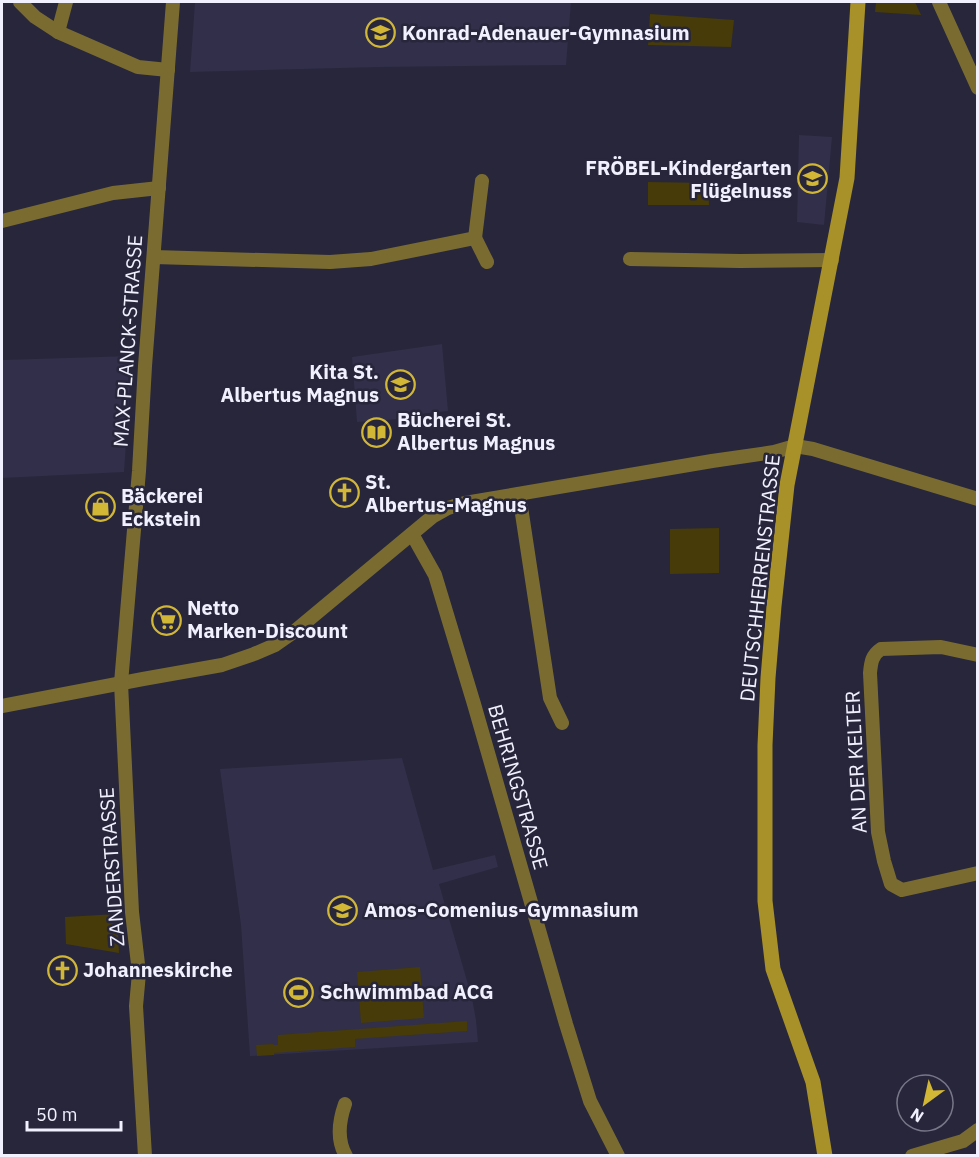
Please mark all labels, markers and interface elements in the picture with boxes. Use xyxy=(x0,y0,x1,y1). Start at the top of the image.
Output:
school or university icon: Konrad-Adenauer-Gymnasium xyxy=(365,17,397,49)
place label: Konrad-Adenauer-Gymnasium xyxy=(402,19,690,46)
place label: FRÖBEL-Kindergarten Flügelnuss xyxy=(585,154,792,204)
school or university icon: FRÖBEL-Kindergarten Flügelnuss xyxy=(797,163,829,195)
street label: MAX-PLANCK-STRASSE xyxy=(107,234,148,448)
place label: Kita St. Albertus Magnus xyxy=(221,358,379,408)
school or university icon: Kita St. Albertus Magnus xyxy=(384,368,416,400)
place label: Bücherei St. Albertus Magnus xyxy=(397,406,555,456)
library icon: Bücherei St. Albertus Magnus xyxy=(360,416,392,448)
street label: DEUTSCHHERRENSTRASSE xyxy=(733,453,786,703)
place label: St. Albertus-Magnus xyxy=(365,468,527,518)
church icon: St. Albertus-Magnus xyxy=(328,477,360,509)
place label: Bäckerei Eckstein xyxy=(121,482,203,532)
shop icon: Bäckerei Eckstein xyxy=(84,491,116,523)
place label: Netto Marken-Discount xyxy=(187,594,348,644)
supermarket icon: Netto Marken-Discount xyxy=(150,604,182,636)
street label: AN DER KELTER xyxy=(838,690,873,834)
street label: BEHRINGSTRASSE xyxy=(482,701,555,873)
street label: ZANDERSTRASSE xyxy=(92,787,131,948)
school or university icon: Amos-Comenius-Gymnasium xyxy=(327,894,359,926)
place label: Amos-Comenius-Gymnasium xyxy=(364,896,639,923)
church icon: Johanneskirche xyxy=(46,954,78,986)
place label: Johanneskirche xyxy=(83,956,233,983)
sports icon: Schwimmbad ACG xyxy=(283,976,315,1008)
place label: Schwimmbad ACG xyxy=(320,978,494,1005)
north arrow xyxy=(895,1073,955,1133)
scale bar xyxy=(27,1094,122,1132)
text: 50 m xyxy=(36,1103,78,1126)
text: N xyxy=(907,1104,927,1127)

